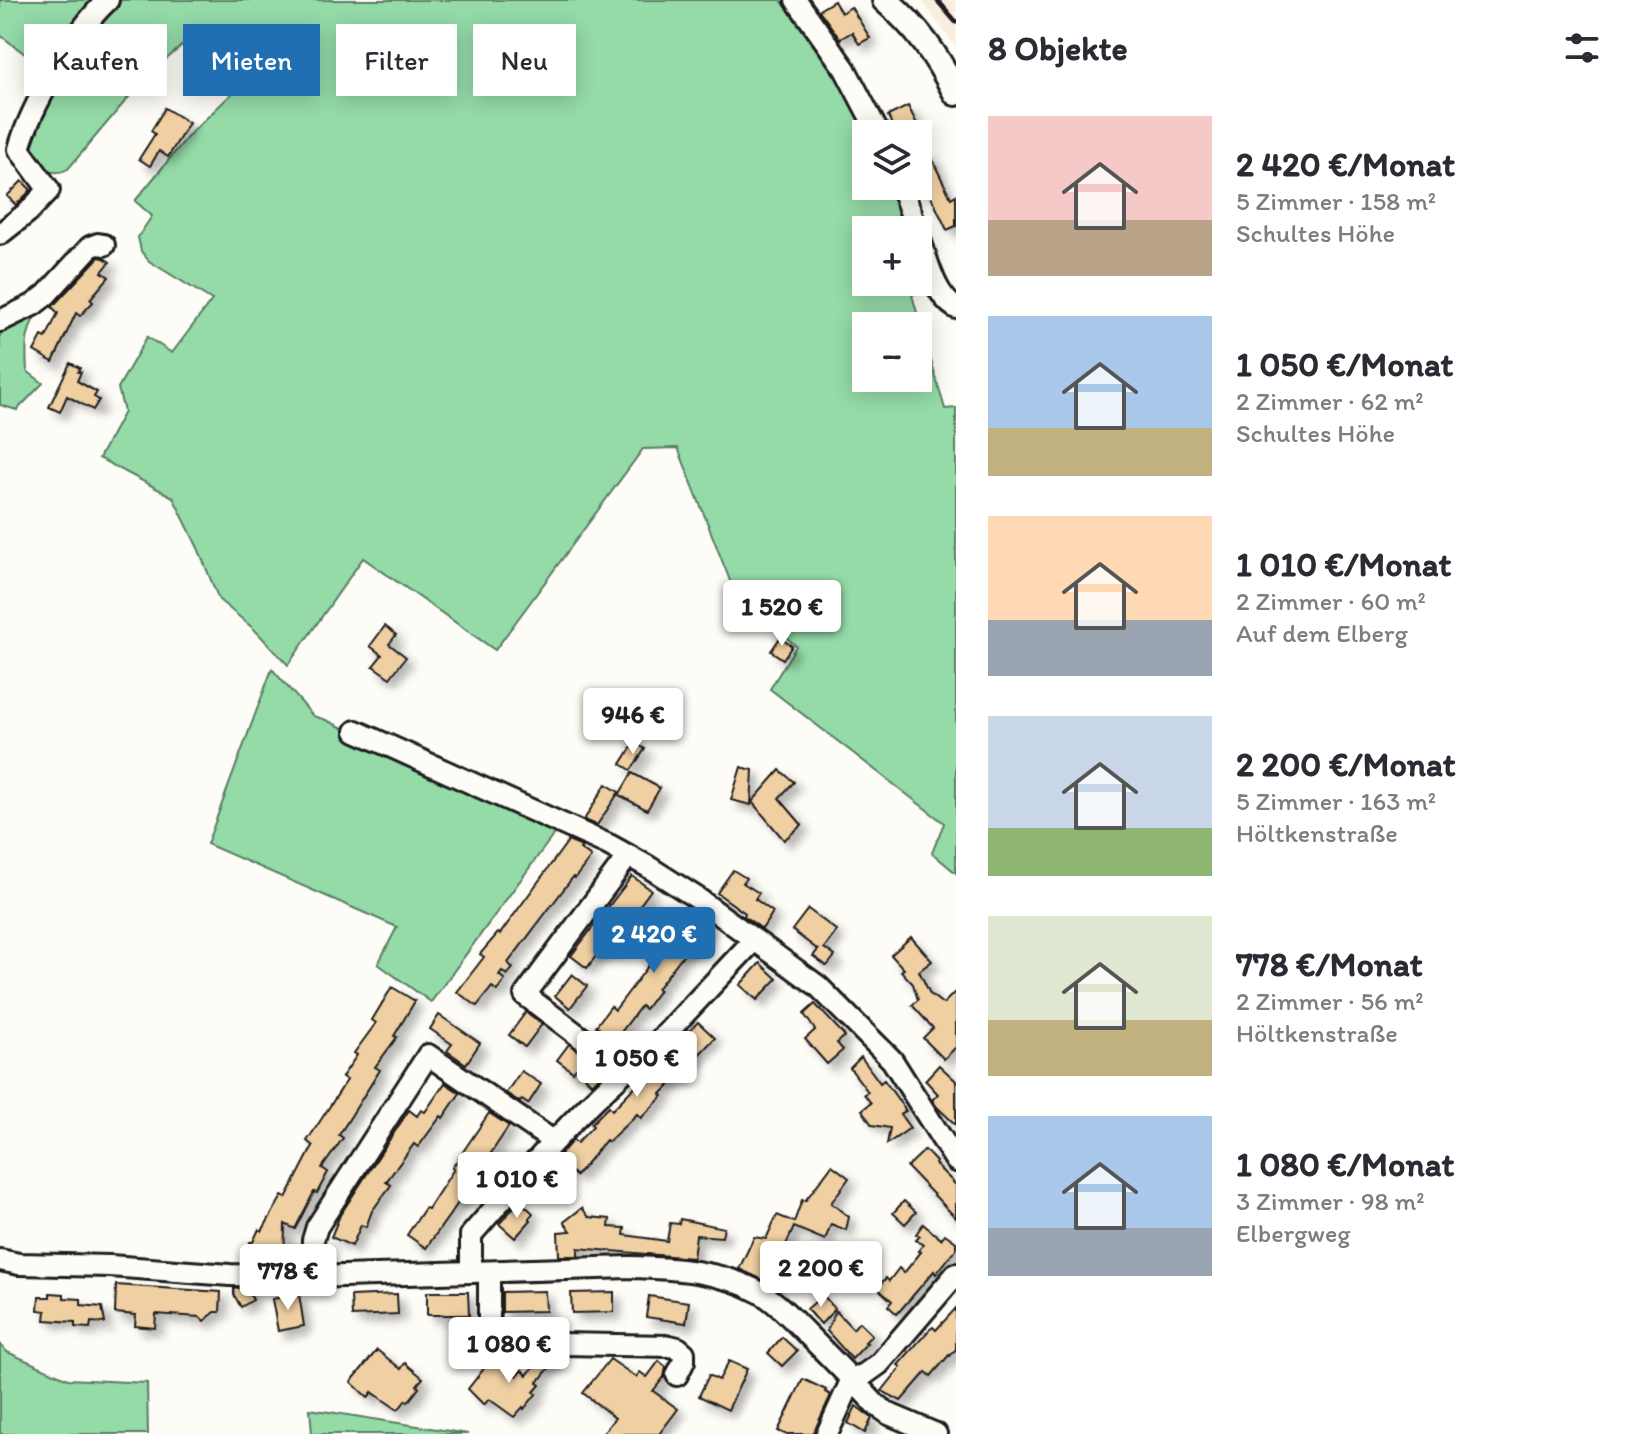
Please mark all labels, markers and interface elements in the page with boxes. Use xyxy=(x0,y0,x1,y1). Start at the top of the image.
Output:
chip: Kaufen xyxy=(24,24,167,96)
chip: Mieten xyxy=(183,24,320,96)
chip: Filter xyxy=(336,24,457,96)
chip: Neu xyxy=(473,24,576,96)
icon: filters xyxy=(1560,26,1604,70)
text: 8 Objekte xyxy=(988,28,1128,69)
map controls xyxy=(852,120,932,392)
button: layers xyxy=(852,120,932,200)
text: 2 420 €/Monat xyxy=(1236,144,1455,185)
icon: home xyxy=(1052,148,1148,244)
text: 5 Zimmer · 158 m² xyxy=(1236,185,1436,217)
button: + xyxy=(852,216,932,296)
text: Schultes Höhe xyxy=(1236,217,1395,249)
button: − xyxy=(852,312,932,392)
text: 1 050 €/Monat xyxy=(1236,344,1453,385)
icon: home xyxy=(1052,348,1148,444)
text: 2 Zimmer · 62 m² xyxy=(1236,385,1424,417)
text: Schultes Höhe xyxy=(1236,417,1395,449)
text: 1 010 €/Monat xyxy=(1236,544,1451,585)
icon: home xyxy=(1052,548,1148,644)
pin: 1 520 € xyxy=(708,580,856,648)
text: 2 Zimmer · 60 m² xyxy=(1236,585,1426,617)
text: 1 520 € xyxy=(741,590,823,622)
text: Auf dem Elberg xyxy=(1236,617,1408,649)
pin: 946 € xyxy=(577,688,689,756)
text: 946 € xyxy=(601,698,665,730)
text: 2 200 €/Monat xyxy=(1236,744,1455,785)
icon: home xyxy=(1052,748,1148,844)
text: 5 Zimmer · 163 m² xyxy=(1236,785,1436,817)
text: Höltkenstraße xyxy=(1236,817,1398,849)
pin: 2 420 € xyxy=(580,907,728,975)
text: 2 420 € xyxy=(611,917,697,949)
text: 778 €/Monat xyxy=(1236,944,1423,985)
icon: home xyxy=(1052,948,1148,1044)
text: 2 Zimmer · 56 m² xyxy=(1236,985,1424,1017)
text: Höltkenstraße xyxy=(1236,1017,1398,1049)
pin: 1 050 € xyxy=(563,1031,711,1099)
text: 1 050 € xyxy=(595,1041,679,1073)
text: 1 080 €/Monat xyxy=(1236,1144,1454,1185)
icon: home xyxy=(1052,1148,1148,1244)
pin: 1 010 € xyxy=(443,1152,591,1220)
text: 1 010 € xyxy=(476,1162,558,1194)
text: 3 Zimmer · 98 m² xyxy=(1236,1185,1425,1217)
text: Elbergweg xyxy=(1236,1217,1351,1249)
pin: 2 200 € xyxy=(747,1241,895,1309)
pin: 778 € xyxy=(232,1244,344,1312)
text: 2 200 € xyxy=(778,1251,864,1283)
text: 778 € xyxy=(258,1254,318,1286)
pin: 1 080 € xyxy=(435,1317,583,1385)
text: 1 080 € xyxy=(467,1327,551,1359)

